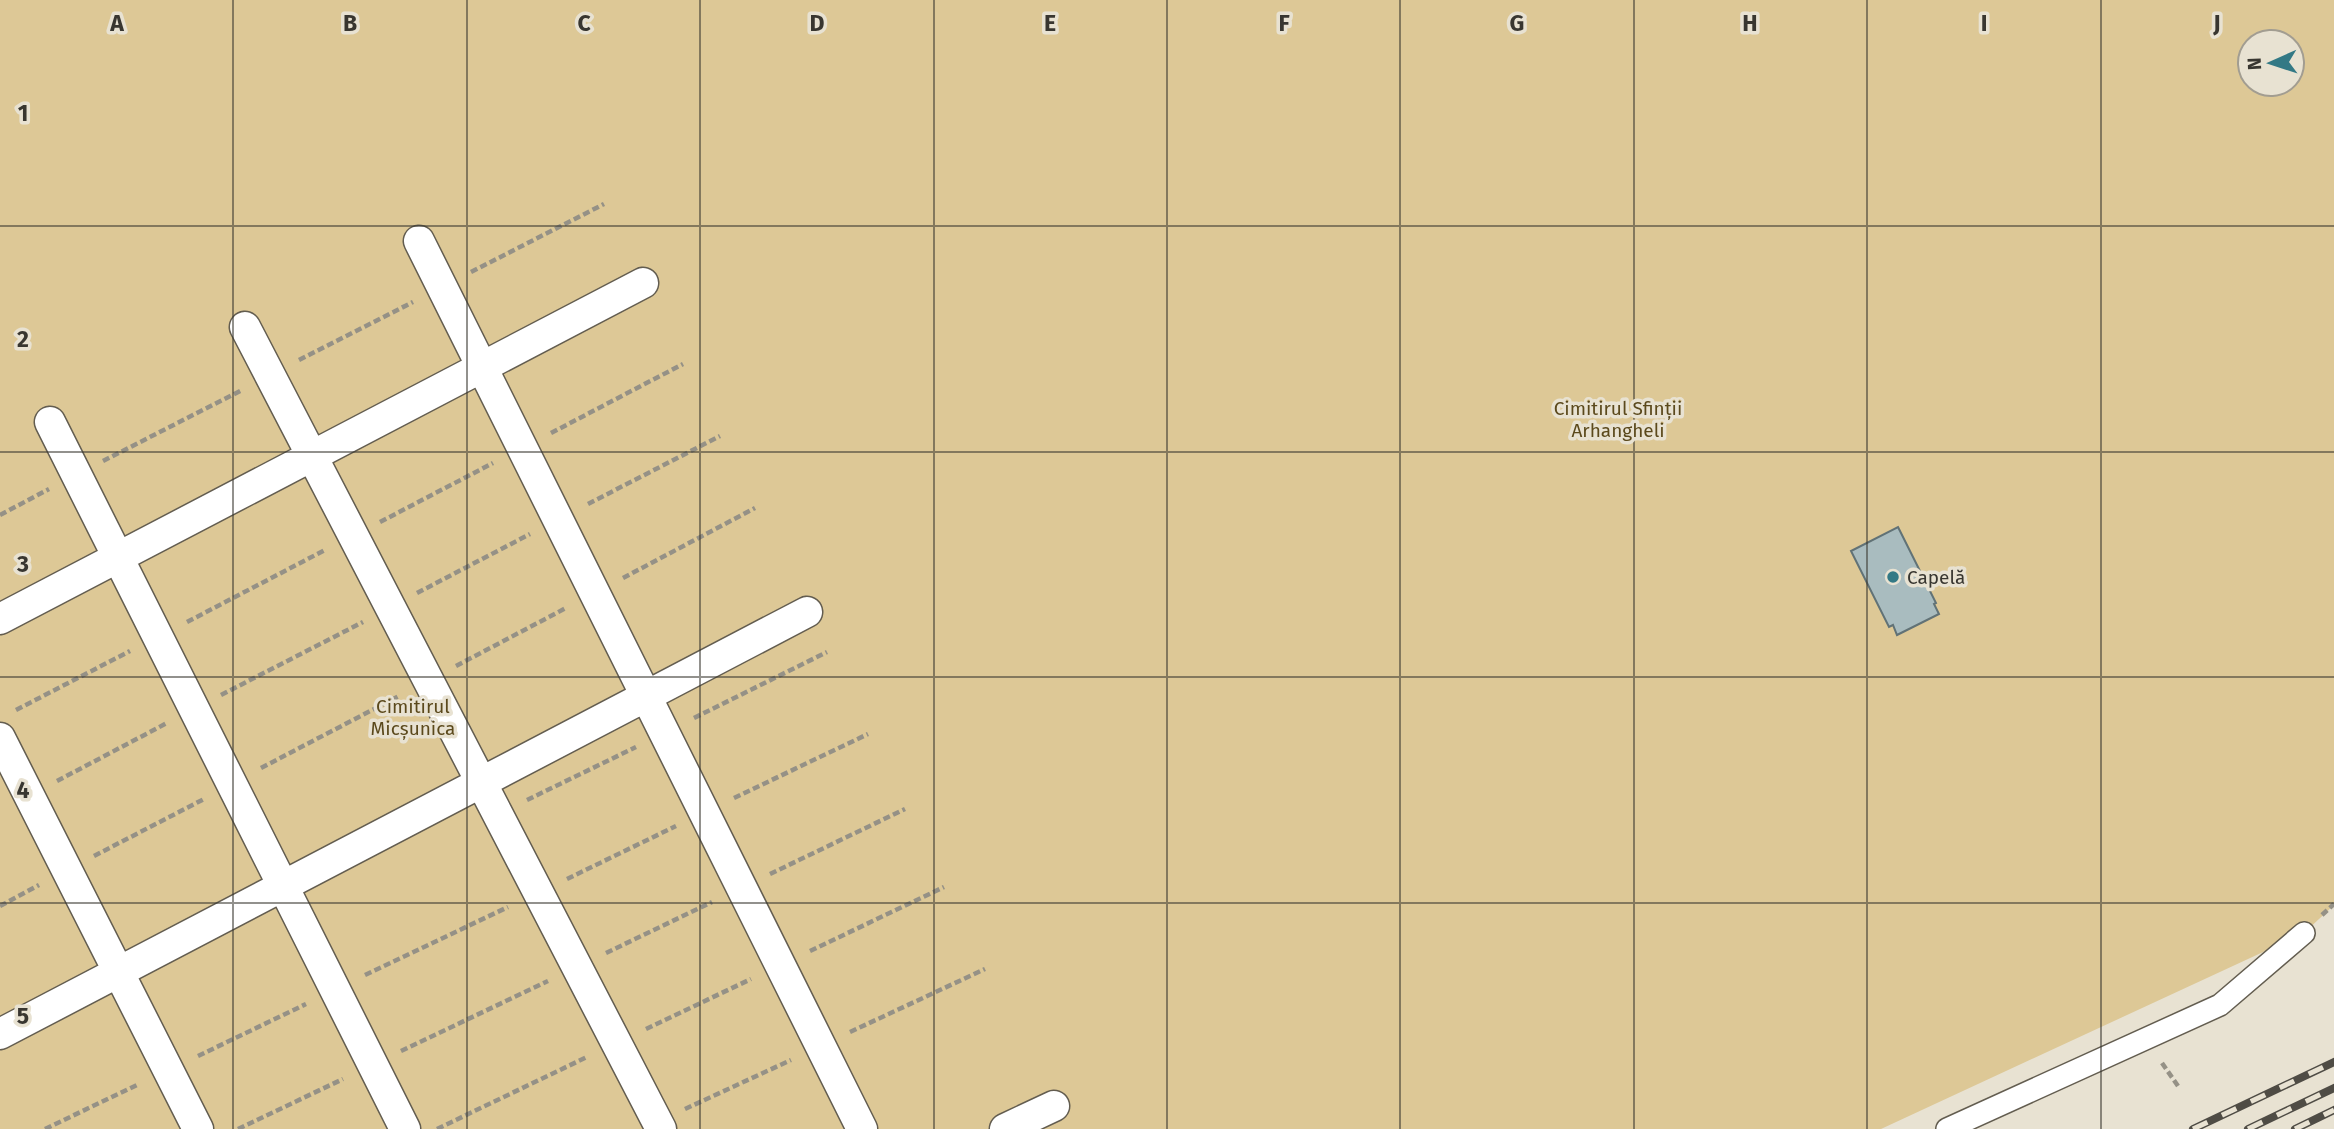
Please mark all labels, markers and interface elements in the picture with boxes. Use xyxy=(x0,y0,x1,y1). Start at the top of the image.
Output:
text: A xyxy=(109,9,124,37)
text: B xyxy=(343,9,357,37)
text: C xyxy=(577,9,591,37)
text: D xyxy=(810,9,825,37)
text: E xyxy=(1044,9,1056,37)
text: F xyxy=(1278,9,1290,37)
text: G xyxy=(1510,9,1524,37)
text: H xyxy=(1742,9,1758,37)
text: I xyxy=(1981,9,1987,37)
text: J xyxy=(2212,9,2221,37)
north arrow xyxy=(2236,28,2306,98)
text: N xyxy=(2243,57,2266,71)
text: 1 xyxy=(18,99,28,127)
text: 2 xyxy=(17,325,29,353)
park label: Cimitirul Sfinții Arhangheli xyxy=(1554,397,1682,442)
text: 3 xyxy=(16,550,29,578)
place label: Capelă xyxy=(1907,566,1965,589)
marker: Capelă xyxy=(1885,569,1901,585)
park label: Cimitirul Micșunica xyxy=(371,695,455,741)
text: 4 xyxy=(17,776,30,804)
text: 5 xyxy=(17,1002,29,1030)

